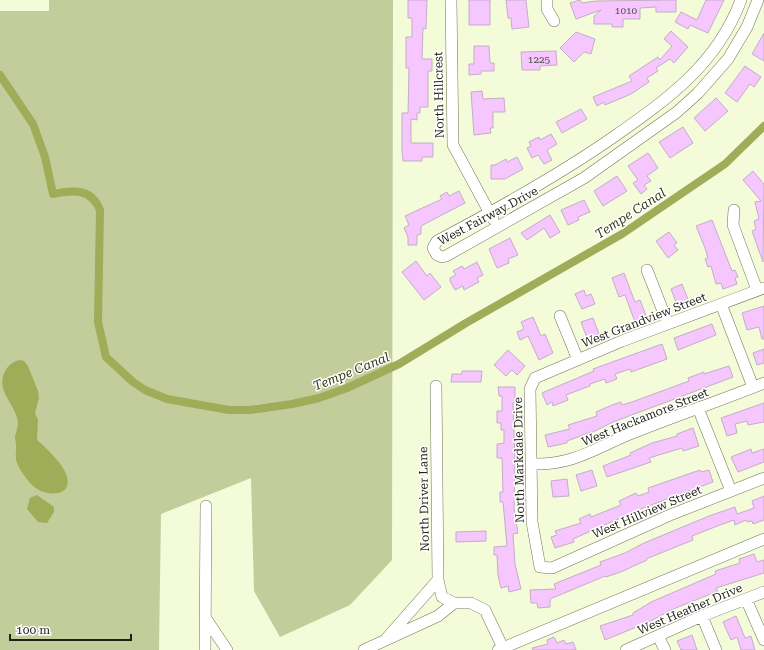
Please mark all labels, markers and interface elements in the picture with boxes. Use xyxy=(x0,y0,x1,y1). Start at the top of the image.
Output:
house number: 1010 xyxy=(615,5,638,16)
street label: North Hillcrest xyxy=(431,51,447,138)
house number: 1225 xyxy=(528,54,551,65)
street label: West Fairway Drive xyxy=(436,184,541,248)
water label: Tempe Canal xyxy=(592,185,668,242)
street label: West Grandview Street xyxy=(580,290,709,350)
water label: Tempe Canal xyxy=(311,349,392,394)
street label: West Hackamore Street xyxy=(580,385,711,449)
street label: North Markdale Drive xyxy=(511,396,527,523)
street label: North Driver Lane xyxy=(416,446,432,552)
street label: West Hillview Street xyxy=(590,482,704,541)
street label: West Heather Drive xyxy=(636,580,745,637)
scale bar xyxy=(10,616,131,642)
text: 100 m xyxy=(16,623,50,637)

